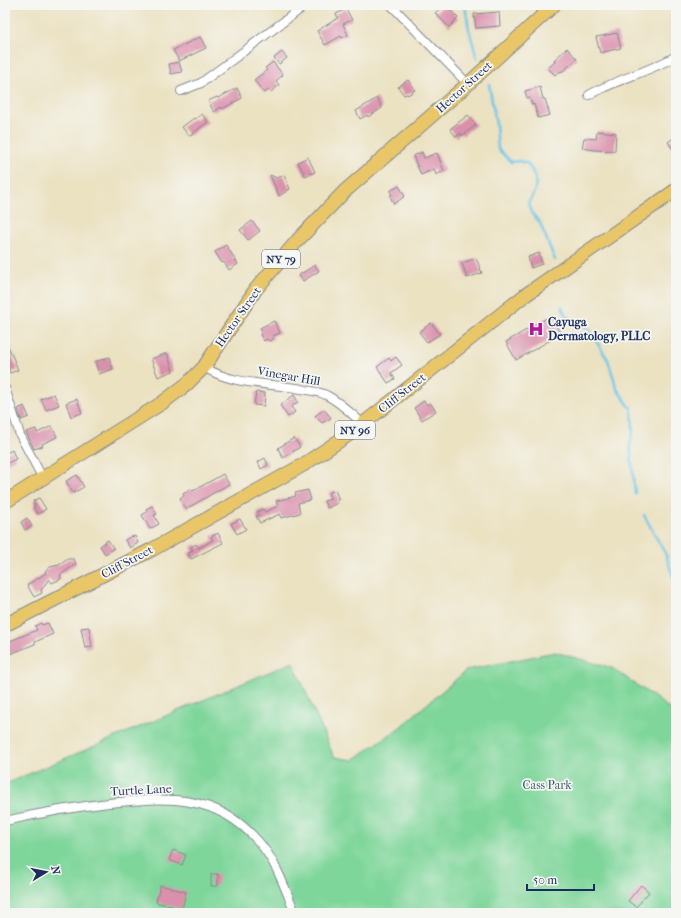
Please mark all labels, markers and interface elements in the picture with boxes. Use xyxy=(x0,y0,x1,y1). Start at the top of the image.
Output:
street label: Hector Street xyxy=(433,58,495,116)
road number: NY 79 xyxy=(262,250,300,268)
street label: Hector Street xyxy=(212,284,264,350)
place label: Cayuga Dermatology, PLLC xyxy=(548,315,650,344)
hospital icon: Cayuga Dermatology, PLLC xyxy=(527,320,545,338)
street label: Vinegar Hill xyxy=(256,363,322,389)
street label: Cliff Street xyxy=(376,370,429,416)
road number: NY 96 xyxy=(335,421,375,439)
street label: Cliff Street xyxy=(99,542,156,581)
park label: Cass Park xyxy=(523,778,572,792)
street label: Turtle Lane xyxy=(110,781,172,799)
north arrow xyxy=(26,852,66,892)
text: N xyxy=(48,865,63,876)
scale bar xyxy=(527,866,594,892)
text: 50 m xyxy=(533,873,557,887)

